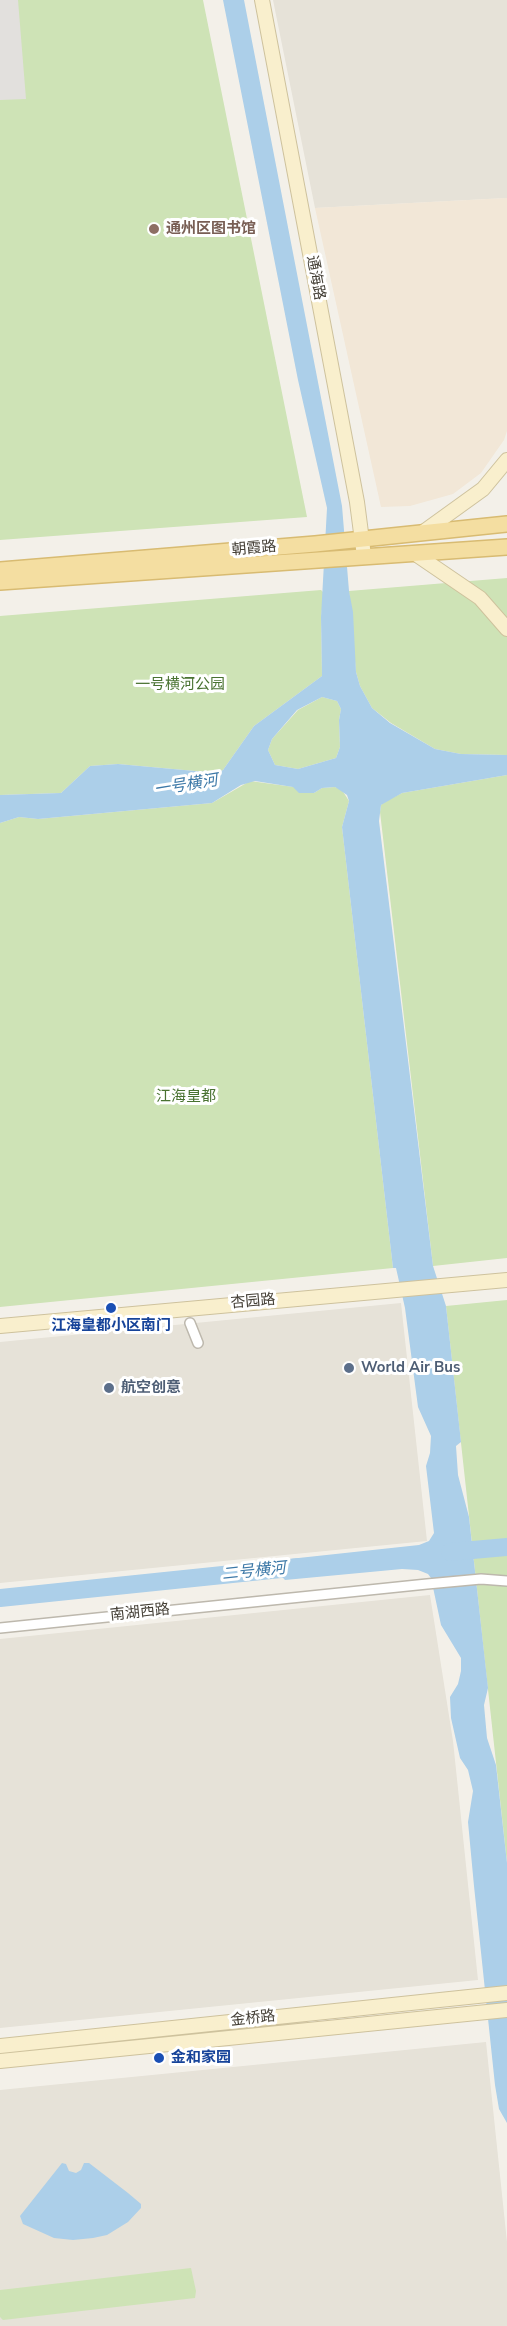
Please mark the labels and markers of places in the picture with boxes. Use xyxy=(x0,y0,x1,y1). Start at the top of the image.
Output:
place label: 通州区图书馆 xyxy=(166,220,256,238)
marker: 通州区图书馆 xyxy=(147,222,161,236)
marker: 江海皇都小区南门 xyxy=(104,1301,118,1315)
place label: 江海皇都小区南门 xyxy=(51,1317,171,1335)
place label: World Air Bus xyxy=(361,1359,460,1377)
marker: World Air Bus xyxy=(342,1361,356,1375)
place label: 航空创意 xyxy=(121,1379,181,1397)
marker: 航空创意 xyxy=(102,1381,116,1395)
place label: 金和家园 xyxy=(171,2049,231,2067)
marker: 金和家园 xyxy=(152,2051,166,2065)

